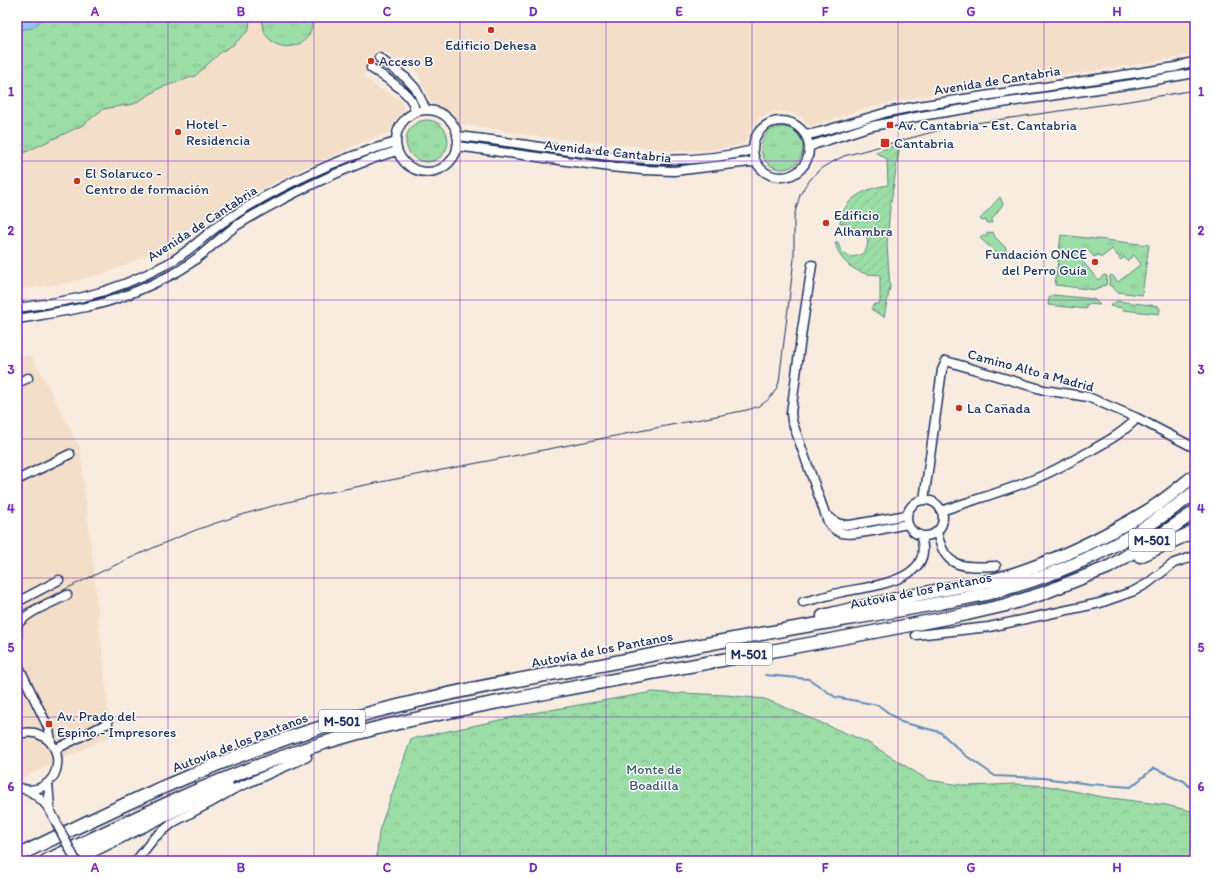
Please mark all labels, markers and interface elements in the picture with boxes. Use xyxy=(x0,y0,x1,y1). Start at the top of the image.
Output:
text: A xyxy=(90,4,100,19)
text: B xyxy=(237,4,246,19)
text: C xyxy=(383,4,392,19)
text: D xyxy=(529,4,538,19)
text: E xyxy=(675,4,683,19)
text: F xyxy=(822,4,829,19)
text: G xyxy=(967,4,976,19)
text: H xyxy=(1113,4,1122,19)
marker: Edificio Dehesa xyxy=(486,25,496,35)
place label: Edificio Dehesa xyxy=(445,37,538,54)
place label: Acceso B xyxy=(379,53,433,70)
marker: Acceso B xyxy=(366,56,376,66)
street label: Avenida de Cantabria xyxy=(933,62,1061,99)
text: 1 xyxy=(8,84,14,99)
text: 1 xyxy=(1198,84,1204,99)
place label: Hotel - Residencia xyxy=(186,116,250,149)
place label: Av. Cantabria - Est. Cantabria xyxy=(898,117,1078,134)
marker: Av. Cantabria - Est. Cantabria xyxy=(885,120,895,130)
marker: Hotel - Residencia xyxy=(173,127,183,137)
place label: Cantabria xyxy=(894,135,955,152)
street label: Avenida de Cantabria xyxy=(544,136,672,167)
marker: Cantabria xyxy=(879,137,891,149)
place label: El Solaruco - Centro de formación xyxy=(85,165,209,198)
marker: El Solaruco - Centro de formación xyxy=(72,176,82,186)
street label: Avenida de Cantabria xyxy=(144,182,260,265)
place label: Edificio Alhambra xyxy=(834,207,893,240)
marker: Edificio Alhambra xyxy=(821,218,831,228)
text: 2 xyxy=(8,223,15,238)
text: 2 xyxy=(1198,223,1205,238)
place label: Fundación ONCE del Perro Guía xyxy=(985,246,1087,279)
marker: Fundación ONCE del Perro Guía xyxy=(1090,257,1100,267)
street label: Camino Alto a Madrid xyxy=(966,345,1096,396)
text: 3 xyxy=(7,362,15,377)
text: 3 xyxy=(1197,362,1205,377)
place label: La Cañada xyxy=(967,400,1031,417)
marker: La Cañada xyxy=(954,403,964,413)
text: 4 xyxy=(7,501,15,516)
text: 4 xyxy=(1197,501,1205,516)
road number: M-501 xyxy=(1129,529,1175,551)
street label: Autovía de los Pantanos xyxy=(849,568,993,613)
street label: Autovía de los Pantanos xyxy=(530,627,674,672)
text: 5 xyxy=(8,640,15,655)
text: 5 xyxy=(1198,640,1205,655)
road number: M-501 xyxy=(726,643,772,665)
place label: Av. Prado del Espino - Impresores xyxy=(57,708,176,741)
street label: Autovía de los Pantanos xyxy=(170,709,310,776)
road number: M-501 xyxy=(319,710,365,732)
marker: Av. Prado del Espino - Impresores xyxy=(44,719,54,729)
park label: Monte de Boadilla xyxy=(626,761,682,794)
text: 6 xyxy=(8,779,15,794)
text: 6 xyxy=(1198,779,1205,794)
text: A xyxy=(90,860,100,875)
text: B xyxy=(237,860,246,875)
text: C xyxy=(383,860,392,875)
text: D xyxy=(529,860,538,875)
text: E xyxy=(675,860,683,875)
text: F xyxy=(822,860,829,875)
text: G xyxy=(967,860,976,875)
text: H xyxy=(1113,860,1122,875)

